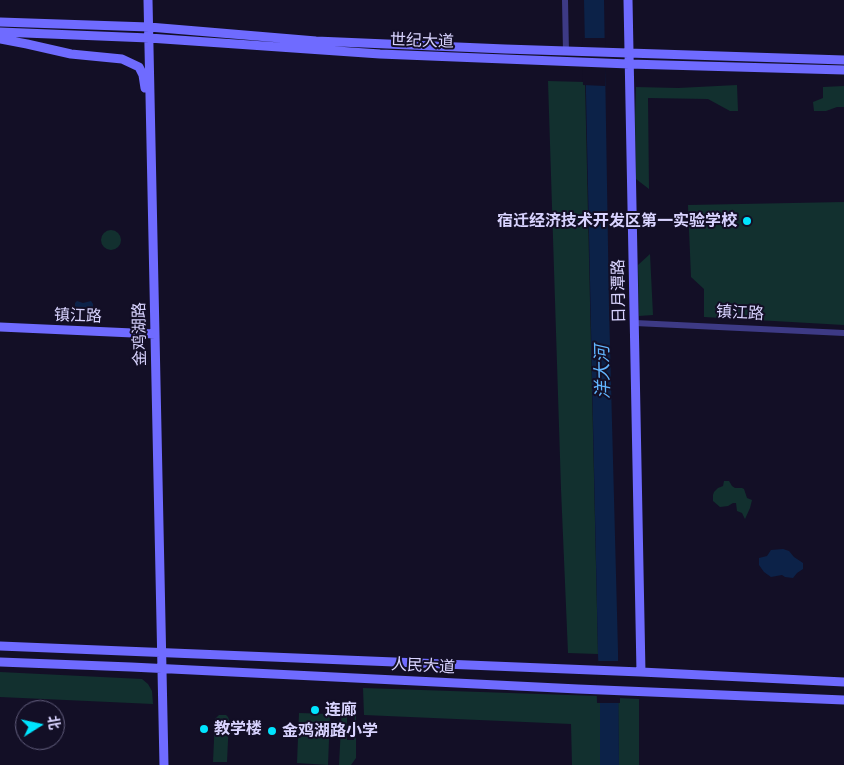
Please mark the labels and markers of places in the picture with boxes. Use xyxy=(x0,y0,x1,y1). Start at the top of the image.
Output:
place label: 宿迁经济技术开发区第一实验学校 xyxy=(497,211,737,231)
marker: 宿迁经济技术开发区第一实验学校 xyxy=(741,215,753,227)
place label: 连廊 xyxy=(325,700,357,720)
marker: 连廊 xyxy=(309,704,321,716)
place label: 教学楼 xyxy=(214,719,262,739)
place label: 金鸡湖路小学 xyxy=(282,721,378,741)
marker: 教学楼 xyxy=(198,723,210,735)
marker: 金鸡湖路小学 xyxy=(266,725,278,737)

